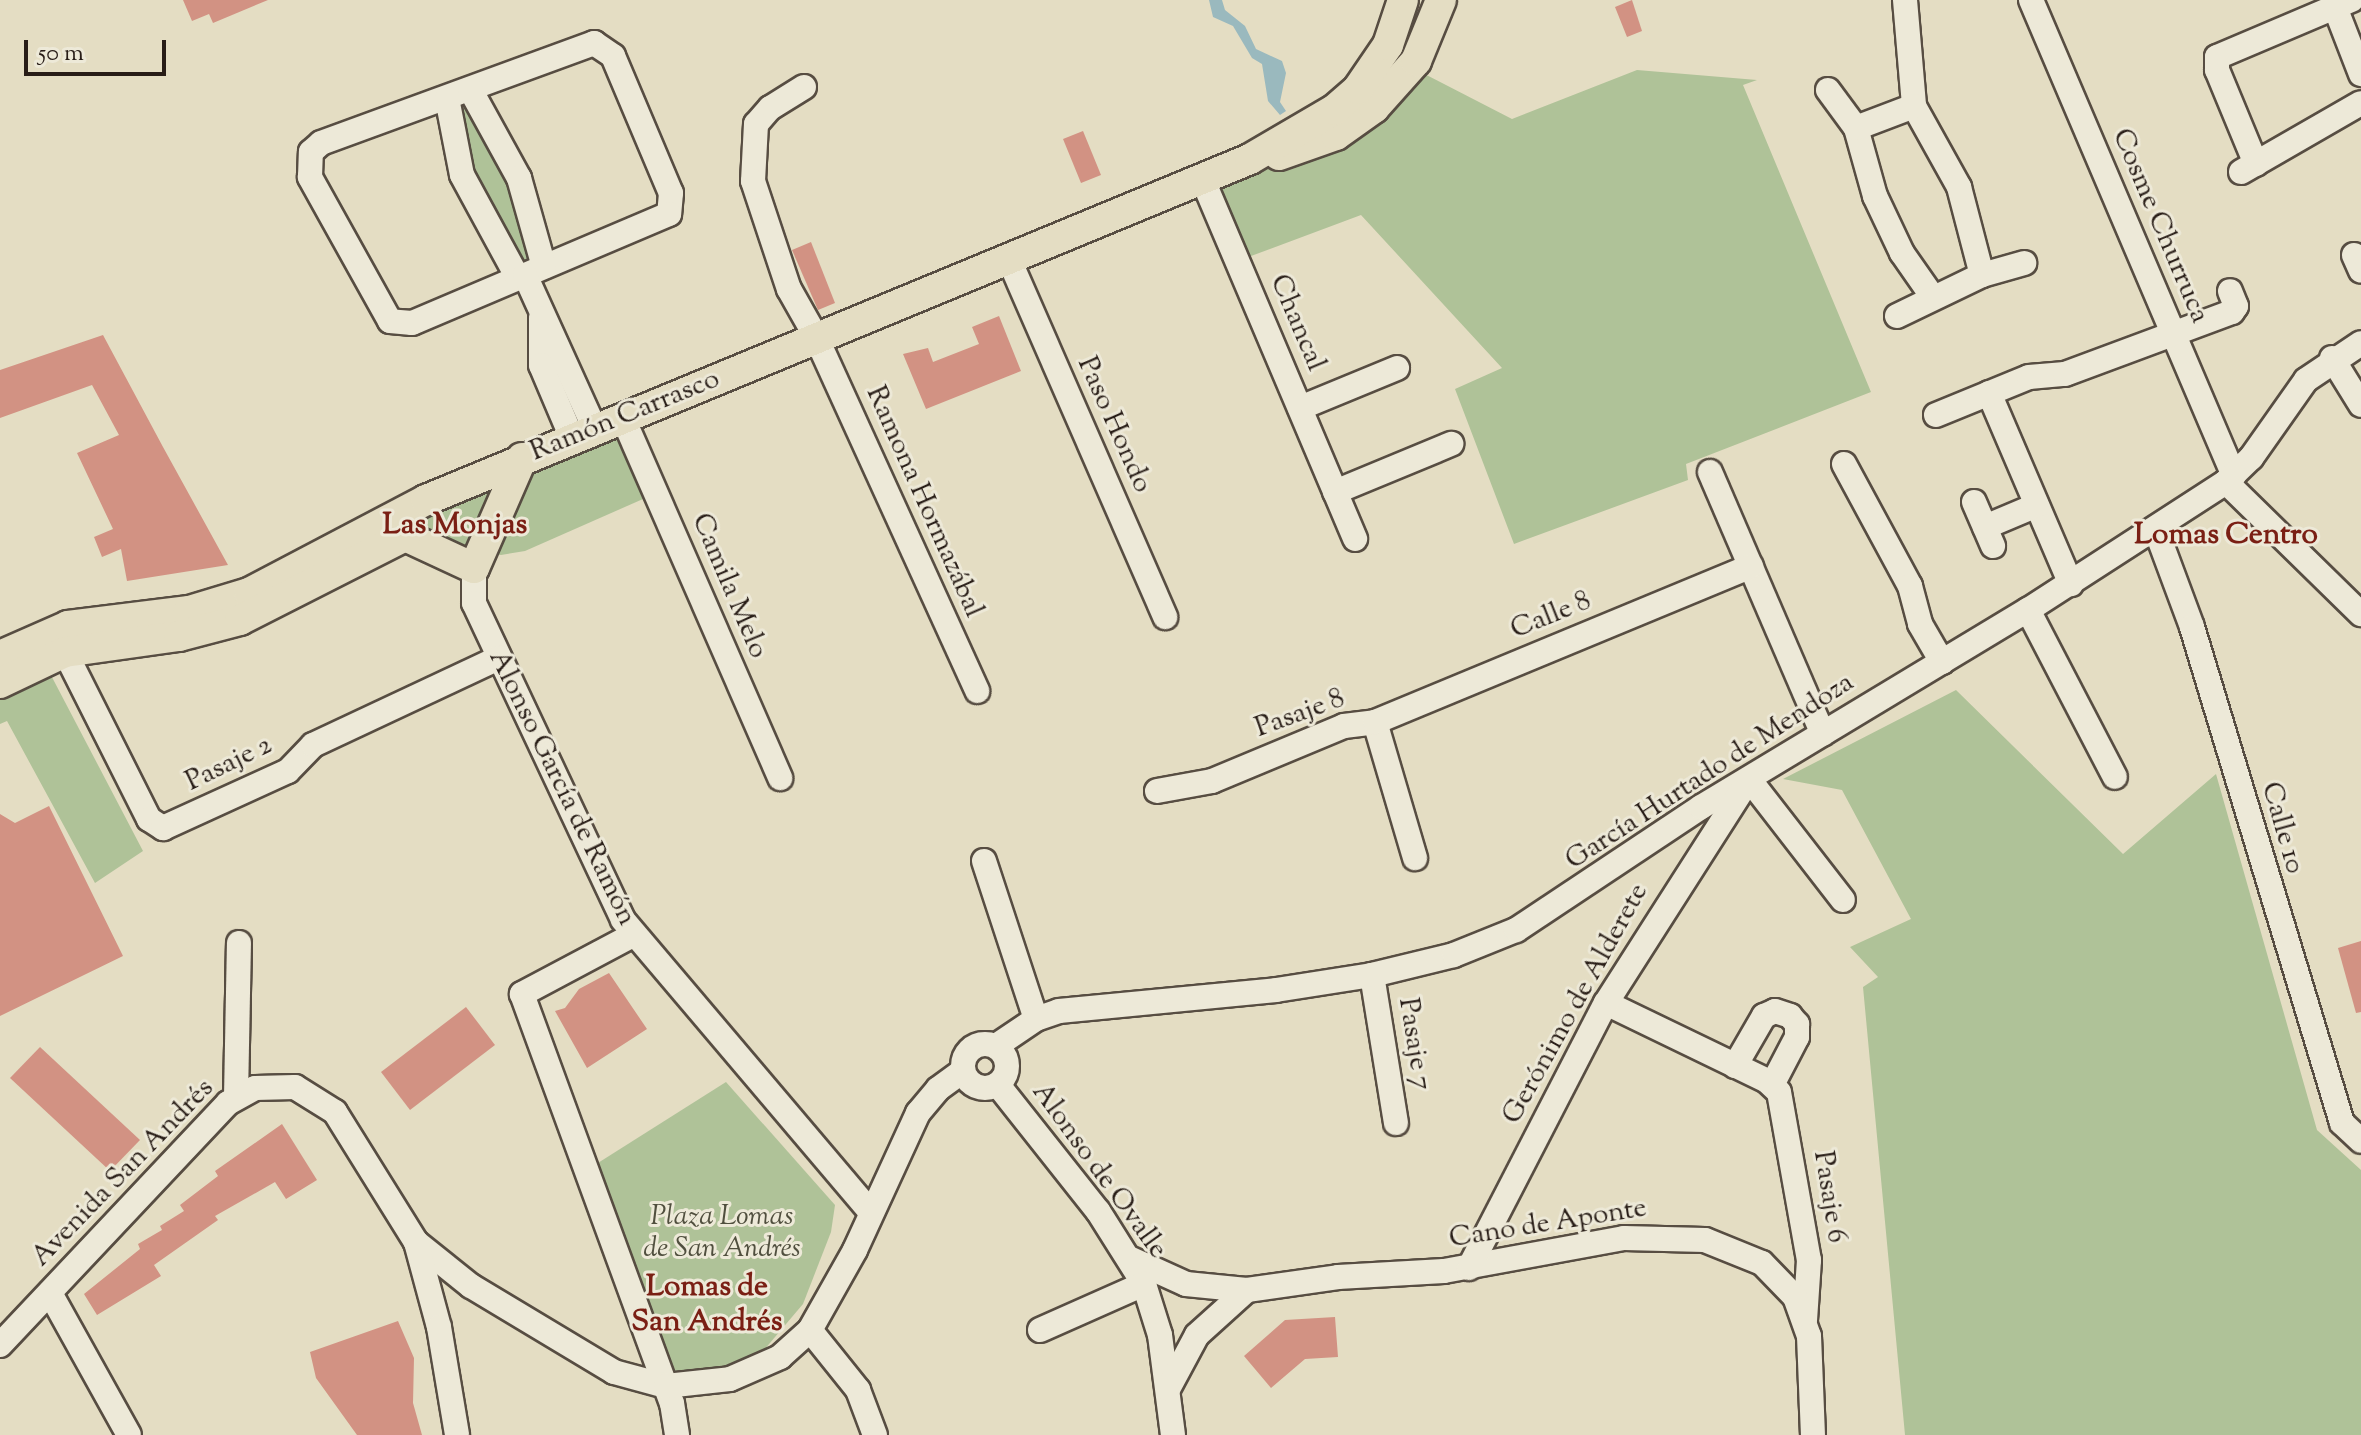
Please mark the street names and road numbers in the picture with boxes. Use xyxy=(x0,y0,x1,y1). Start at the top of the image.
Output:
street label: Cosme Churruca xyxy=(2104,124,2216,328)
street label: Chancal xyxy=(1262,270,1332,376)
street label: Paso Hondo xyxy=(1069,352,1159,498)
street label: Ramón Carrasco xyxy=(525,363,725,469)
street label: Ramona Hormazábal xyxy=(858,381,990,623)
street label: Camila Melo xyxy=(683,509,775,663)
street label: Calle 8 xyxy=(1506,585,1596,647)
street label: Alonso García de Ramón xyxy=(481,645,643,931)
street label: García Hurtado de Mendoza xyxy=(1560,666,1860,878)
street label: Pasaje 8 xyxy=(1251,682,1349,746)
street label: Pasaje 2 xyxy=(180,729,278,799)
street label: Calle 10 xyxy=(2253,778,2311,878)
street label: Gerónimo de Alderete xyxy=(1496,878,1656,1130)
street label: Pasaje 7 xyxy=(1390,996,1438,1092)
street label: Avenida San Andrés xyxy=(25,1072,221,1274)
street label: Alonso de Ovalle xyxy=(1024,1077,1174,1265)
street label: Pasaje 6 xyxy=(1805,1149,1853,1245)
street label: Cano de Aponte xyxy=(1447,1192,1649,1256)

